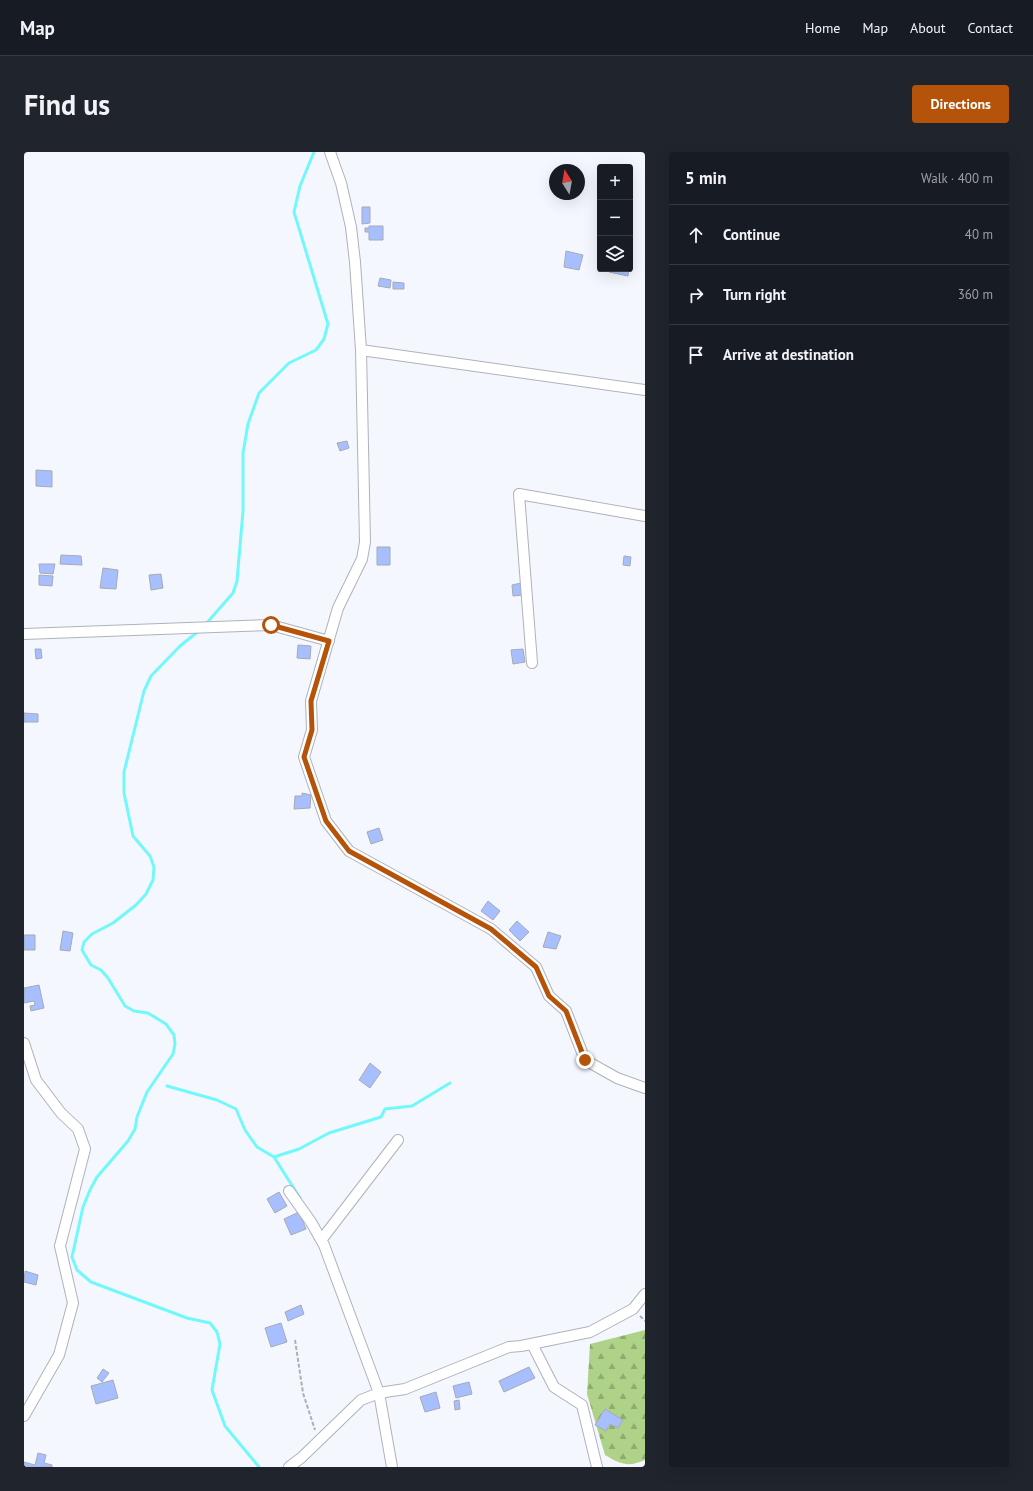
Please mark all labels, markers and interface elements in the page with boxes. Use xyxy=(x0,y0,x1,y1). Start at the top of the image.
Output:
text: Map xyxy=(20,16,55,40)
text: Home xyxy=(805,19,840,37)
text: Map xyxy=(862,19,888,37)
text: About xyxy=(910,19,946,37)
text: Contact xyxy=(968,19,1013,37)
button: Directions xyxy=(912,85,1009,123)
text: Find us xyxy=(24,86,110,123)
north arrow xyxy=(549,164,585,200)
map controls xyxy=(597,164,633,272)
button: + xyxy=(597,164,633,200)
text: 5 min xyxy=(685,167,726,189)
text: Walk · 400 m xyxy=(921,170,993,187)
button: − xyxy=(597,200,633,236)
icon: ahead xyxy=(685,224,707,246)
text: Continue xyxy=(723,225,780,244)
text: 40 m xyxy=(965,226,993,243)
button: layers xyxy=(597,236,633,272)
icon: right xyxy=(685,284,707,306)
text: Turn right xyxy=(723,285,786,304)
text: 360 m xyxy=(958,286,993,303)
icon: arrive xyxy=(685,344,707,366)
text: Arrive at destination xyxy=(723,345,854,364)
route start xyxy=(262,616,280,634)
route end xyxy=(576,1051,594,1069)

